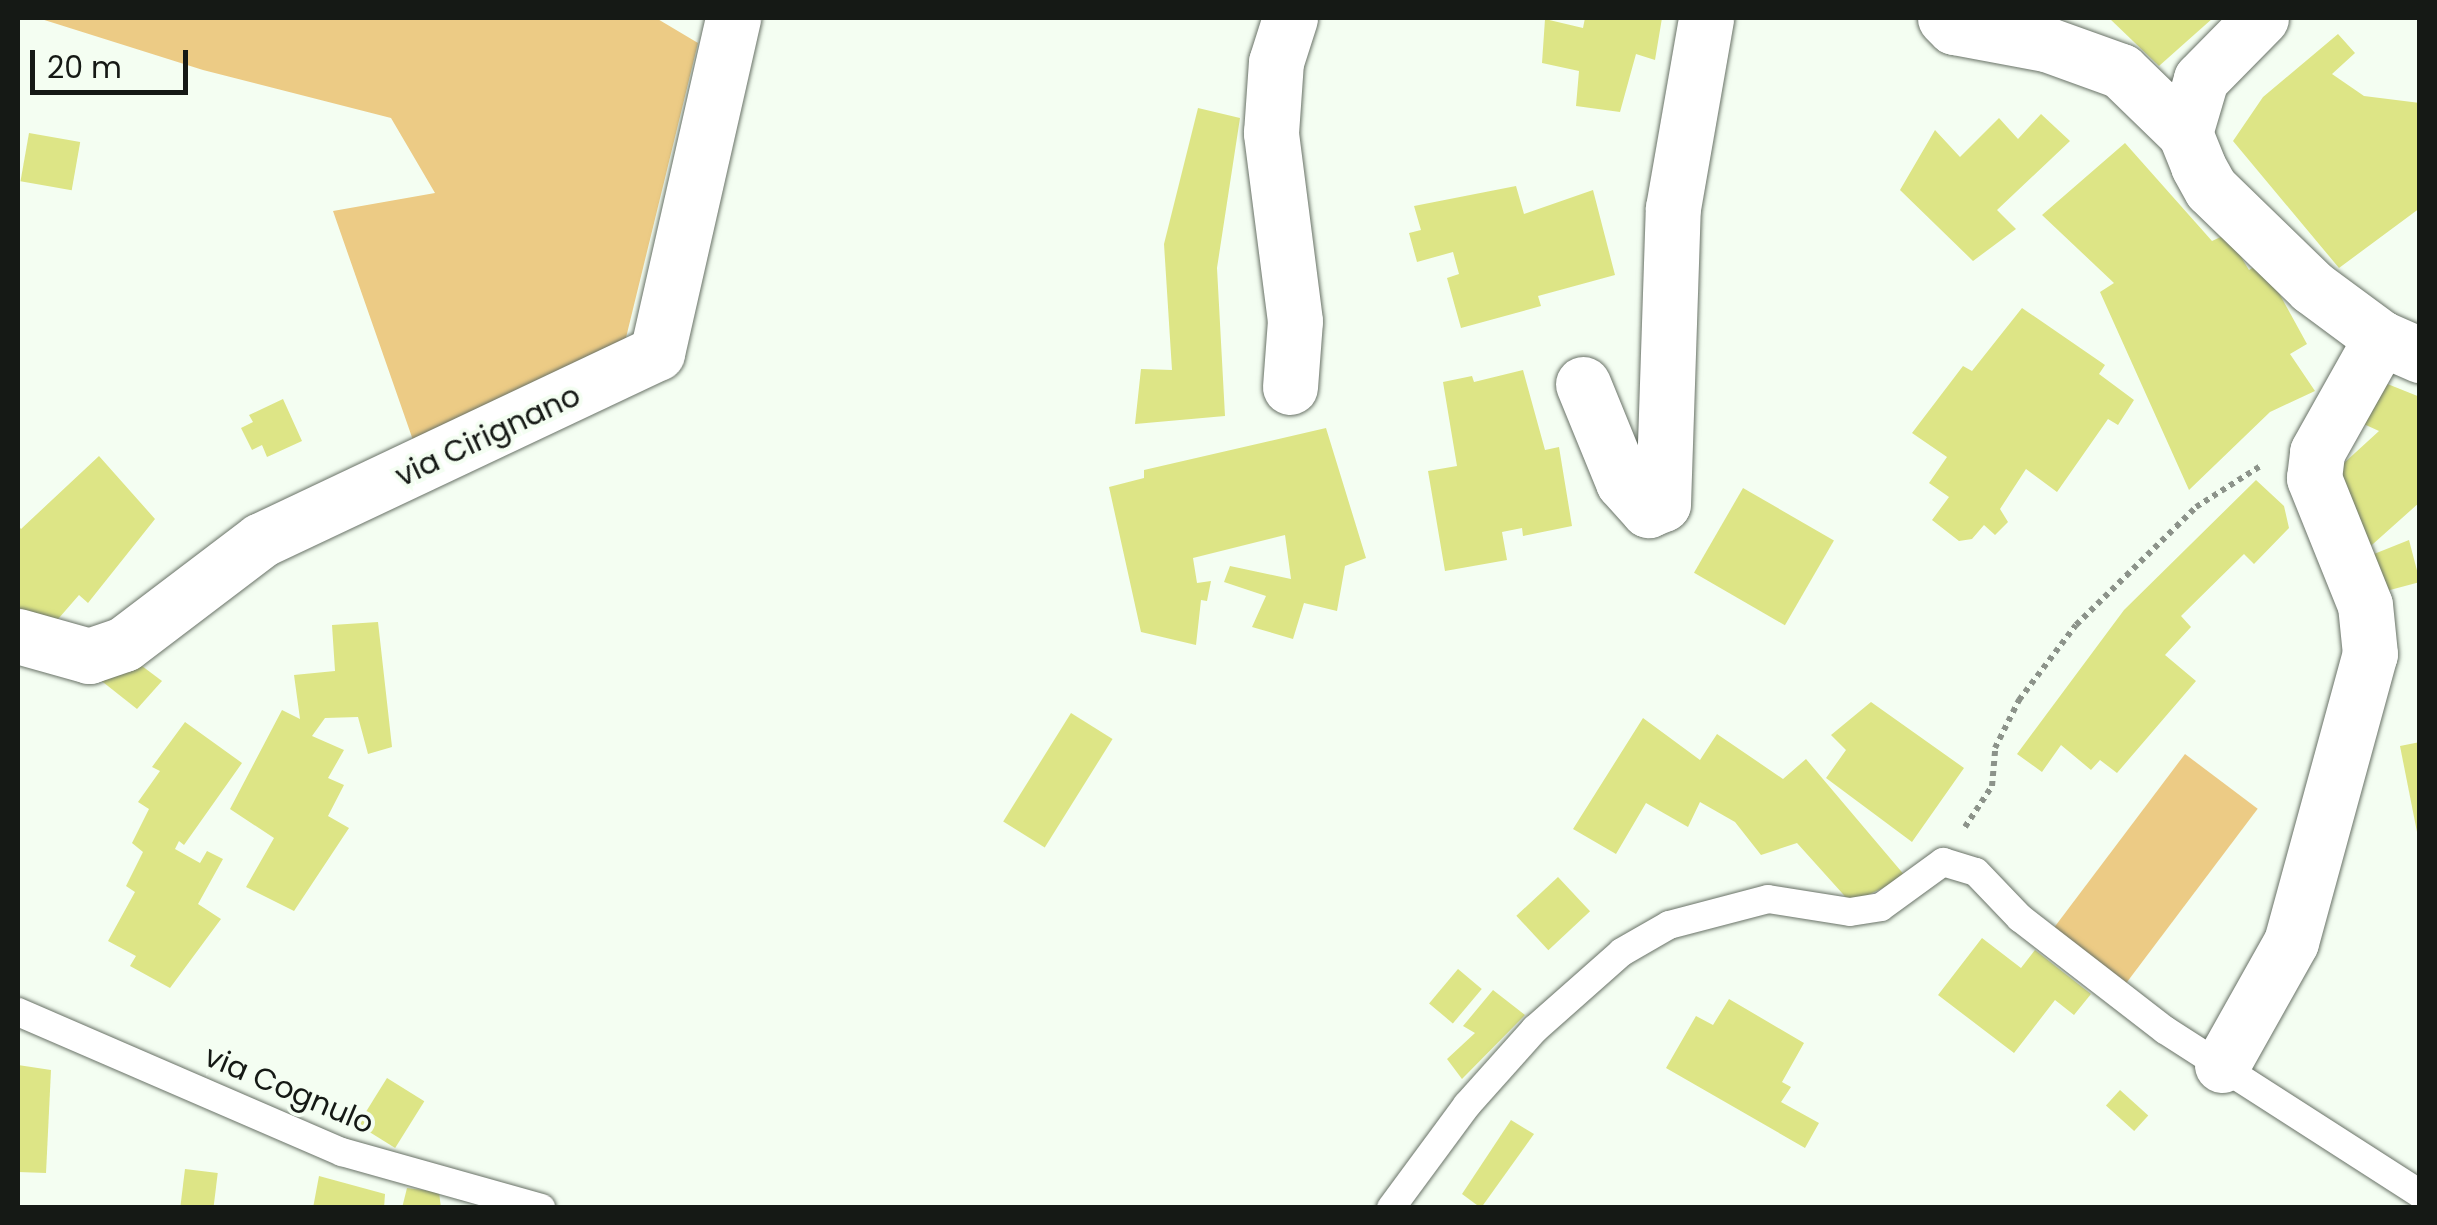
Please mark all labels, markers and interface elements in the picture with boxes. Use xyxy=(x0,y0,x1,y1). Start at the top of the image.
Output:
scale bar xyxy=(35,30,192,92)
text: 20 m xyxy=(47,46,122,89)
street label: via Cirignano xyxy=(390,377,586,495)
street label: via Cognulo xyxy=(199,1038,379,1142)

